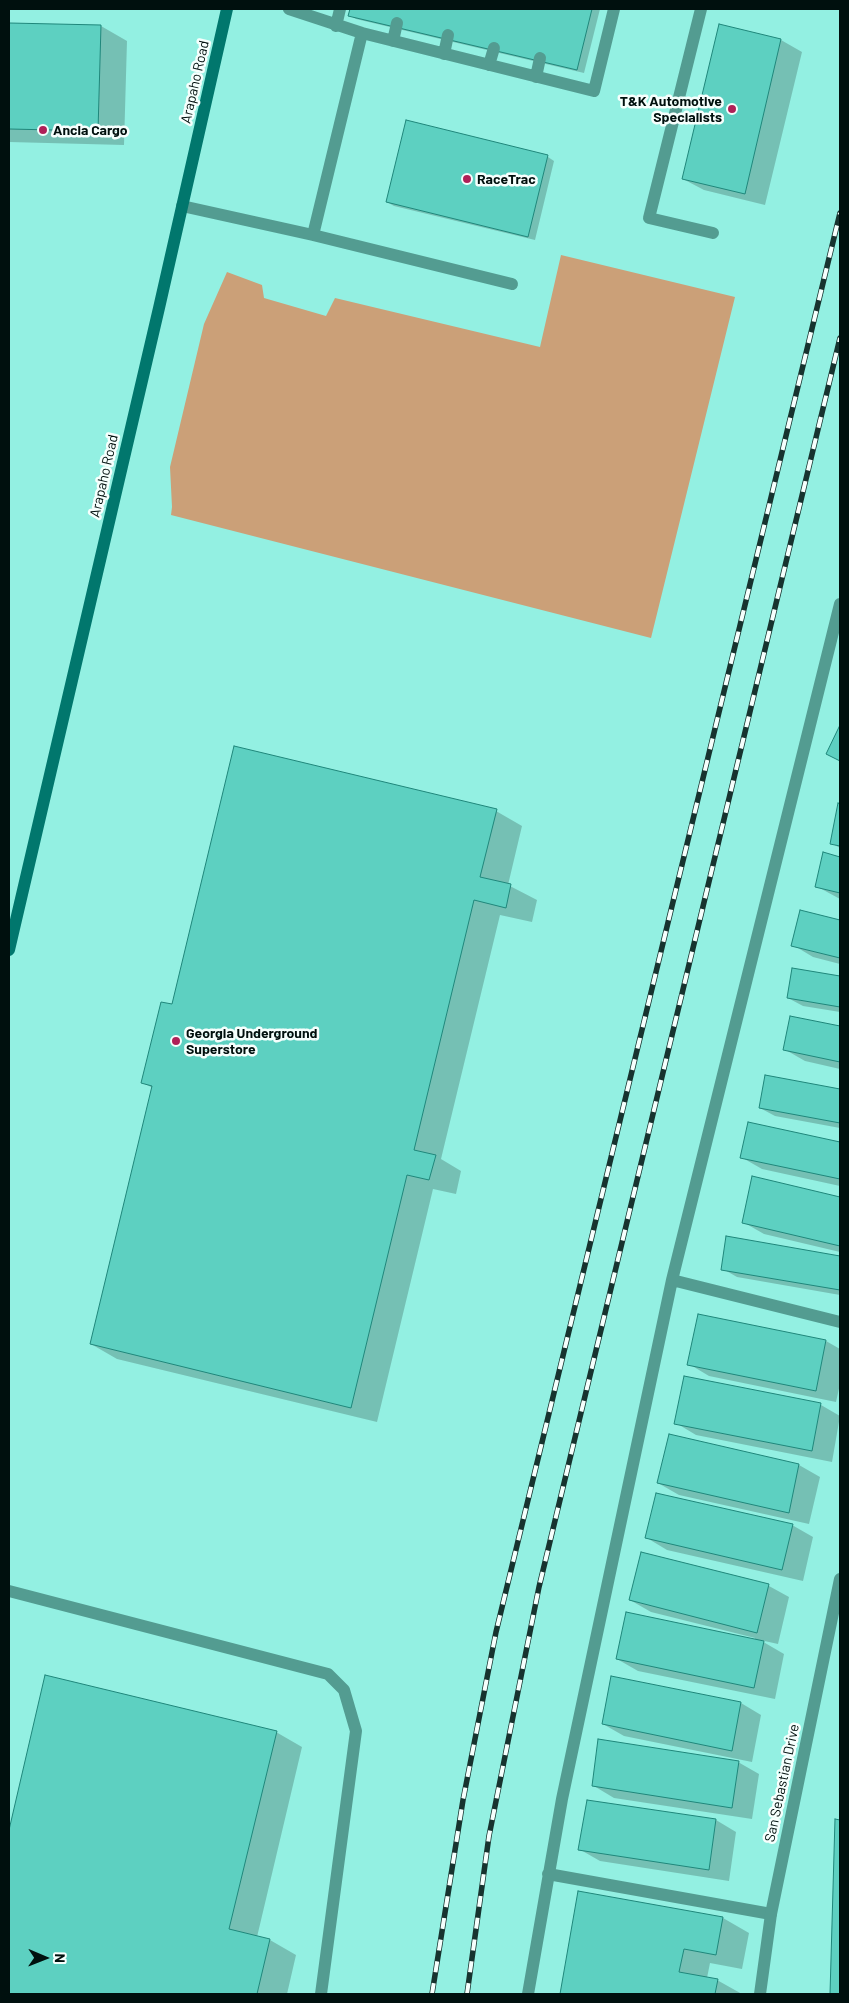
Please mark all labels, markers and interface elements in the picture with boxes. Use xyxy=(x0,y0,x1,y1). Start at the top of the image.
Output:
street label: Arapaho Road xyxy=(177,39,213,125)
place label: T&K Automotive Specialists xyxy=(620,93,722,125)
marker: T&K Automotive Specialists xyxy=(726,103,738,115)
place label: Ancla Cargo xyxy=(53,122,128,138)
marker: Ancla Cargo xyxy=(37,124,49,136)
place label: RaceTrac xyxy=(477,171,536,187)
marker: RaceTrac xyxy=(461,173,473,185)
street label: Arapaho Road xyxy=(86,433,122,519)
place label: Georgia Underground Superstore xyxy=(186,1025,318,1058)
marker: Georgia Underground Superstore xyxy=(170,1035,182,1047)
street label: San Sebastian Drive xyxy=(761,1722,803,1844)
north arrow xyxy=(20,1933,70,1983)
text: N xyxy=(52,1953,69,1963)

